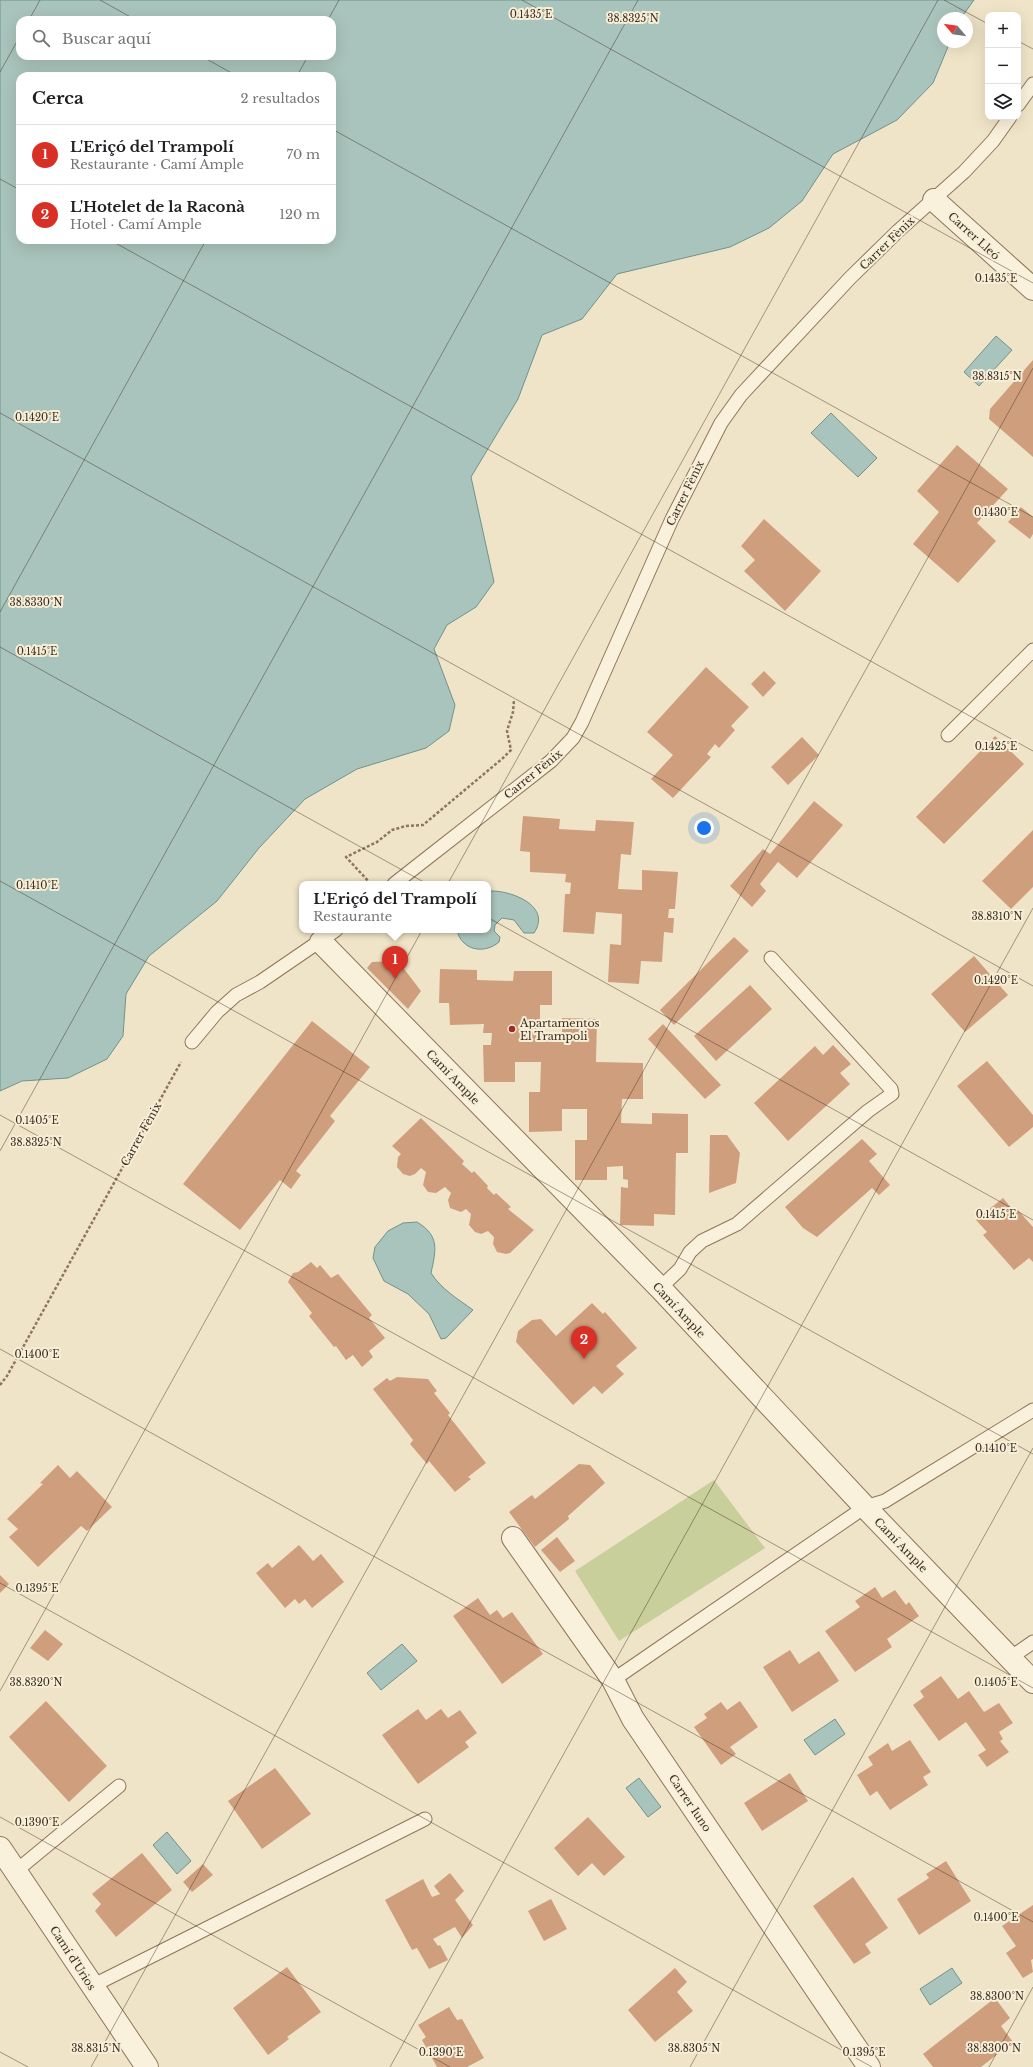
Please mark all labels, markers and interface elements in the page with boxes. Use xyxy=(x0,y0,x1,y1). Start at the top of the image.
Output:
text: 0.1435°E xyxy=(510,8,552,21)
text: 38.8325°N xyxy=(607,12,659,25)
north arrow xyxy=(937,12,973,48)
map controls xyxy=(985,12,1021,120)
button: + xyxy=(985,12,1021,48)
search box xyxy=(16,16,336,60)
icon: search xyxy=(30,27,52,49)
text: Buscar aquí xyxy=(62,29,151,48)
button: − xyxy=(985,48,1021,84)
button: layers xyxy=(985,84,1021,120)
text: Cerca xyxy=(32,88,84,109)
text: 2 resultados xyxy=(241,90,320,107)
text: L'Eriçó del Trampolí xyxy=(70,137,234,156)
text: 1 xyxy=(42,146,48,163)
text: 70 m xyxy=(287,146,320,163)
text: Restaurante · Camí Ample xyxy=(70,156,244,173)
text: L'Hotelet de la Raconà xyxy=(70,197,245,216)
text: 2 xyxy=(41,206,49,223)
text: 120 m xyxy=(279,206,320,223)
street label: Carrer Lleó xyxy=(945,209,1003,263)
street label: Carrer Fènix xyxy=(857,213,918,273)
text: Hotel · Camí Ample xyxy=(70,216,202,233)
text: 0.1435°E xyxy=(975,272,1017,285)
text: 38.8315°N xyxy=(972,370,1022,383)
text: 0.1420°E xyxy=(15,411,59,424)
street label: Carrer Fènix xyxy=(663,458,707,528)
text: 0.1430°E xyxy=(974,506,1018,519)
text: 38.8330°N xyxy=(10,596,62,609)
text: 0.1415°E xyxy=(17,645,57,658)
text: 0.1425°E xyxy=(975,740,1017,753)
street label: Carrer Fènix xyxy=(501,746,565,802)
your location xyxy=(694,818,714,838)
text: 0.1410°E xyxy=(16,879,58,892)
popup xyxy=(299,881,491,933)
text: L'Eriçó del Trampolí xyxy=(313,889,477,908)
text: Restaurante xyxy=(313,908,392,925)
text: 38.8310°N xyxy=(971,910,1023,923)
pin: 1 xyxy=(382,946,408,979)
text: 0.1420°E xyxy=(974,974,1018,987)
place label: Apartamentos El Trampoli xyxy=(519,1016,600,1043)
marker: Apartamentos El Trampoli xyxy=(507,1024,517,1034)
street label: Camí Ample xyxy=(423,1047,483,1107)
street label: Carrer Fènix xyxy=(118,1099,164,1168)
text: 0.1405°E xyxy=(15,1114,59,1127)
text: 38.8325°N xyxy=(10,1136,62,1149)
text: 0.1415°E xyxy=(976,1208,1016,1221)
street label: Camí Ample xyxy=(650,1279,708,1341)
pin: 2 xyxy=(571,1326,597,1359)
text: 0.1400°E xyxy=(15,1348,59,1361)
text: 0.1410°E xyxy=(975,1442,1017,1455)
street label: Camí Ample xyxy=(871,1515,931,1575)
text: 0.1395°E xyxy=(15,1582,59,1595)
text: 38.8320°N xyxy=(10,1676,62,1689)
text: 0.1405°E xyxy=(974,1676,1018,1689)
street label: Carrer Iuno xyxy=(666,1772,714,1834)
text: 0.1390°E xyxy=(15,1816,59,1829)
text: 0.1400°E xyxy=(974,1911,1018,1924)
street label: Camí d'Urios xyxy=(47,1923,99,1993)
text: 38.8300°N xyxy=(970,1990,1024,2003)
text: 38.8315°N xyxy=(71,2042,121,2055)
text: 38.8305°N xyxy=(668,2042,720,2055)
text: 38.8300°N xyxy=(967,2042,1021,2055)
text: 0.1390°E xyxy=(419,2046,463,2059)
text: 0.1395°E xyxy=(842,2046,886,2059)

